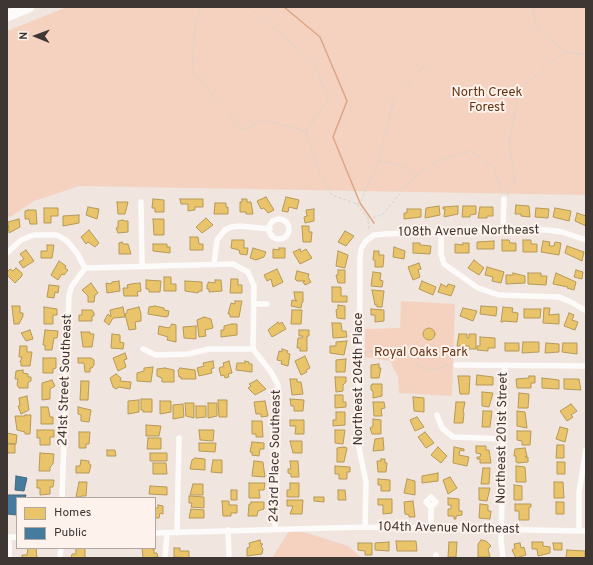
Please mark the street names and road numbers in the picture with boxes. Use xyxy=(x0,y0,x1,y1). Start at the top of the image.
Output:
street label: 108th Avenue Northeast xyxy=(398,223,540,241)
street label: Northeast 204th Place xyxy=(351,312,367,446)
street label: 241st Street Southeast xyxy=(56,314,76,446)
street label: Northeast 201st Street xyxy=(494,372,512,504)
street label: 243rd Place Southeast xyxy=(267,389,285,523)
street label: 104th Avenue Northeast xyxy=(378,520,520,538)

